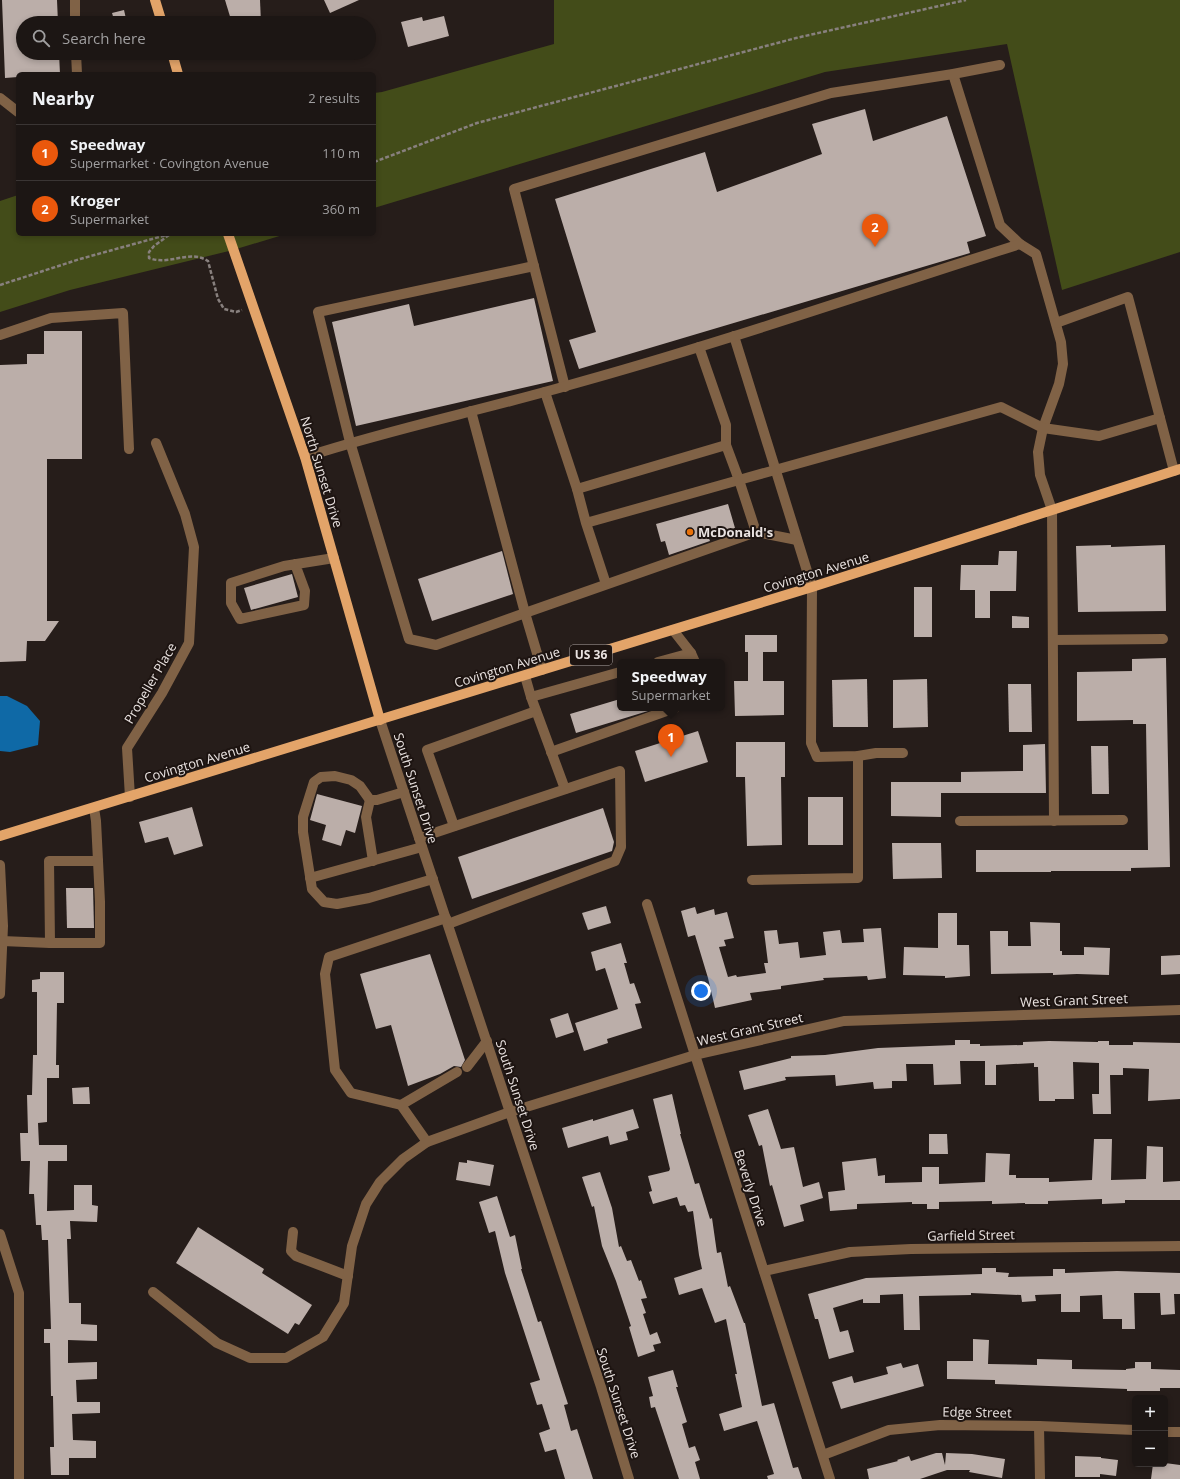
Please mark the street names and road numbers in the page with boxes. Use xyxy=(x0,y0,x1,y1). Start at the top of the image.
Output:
street label: North Sunset Drive xyxy=(297,414,347,530)
street label: Covington Avenue xyxy=(761,547,871,597)
street label: Propeller Place xyxy=(120,639,180,727)
street label: Covington Avenue xyxy=(452,642,562,692)
road number: US 36 xyxy=(570,645,612,665)
street label: South Sunset Drive xyxy=(390,730,442,846)
street label: Covington Avenue xyxy=(142,737,252,787)
street label: West Grant Street xyxy=(1020,989,1129,1011)
street label: West Grant Street xyxy=(695,1008,805,1050)
street label: South Sunset Drive xyxy=(492,1037,544,1153)
street label: Beverly Drive xyxy=(730,1147,772,1229)
street label: Garfield Street xyxy=(927,1225,1015,1245)
street label: South Sunset Drive xyxy=(593,1345,645,1461)
street label: Edge Street xyxy=(942,1402,1012,1422)

